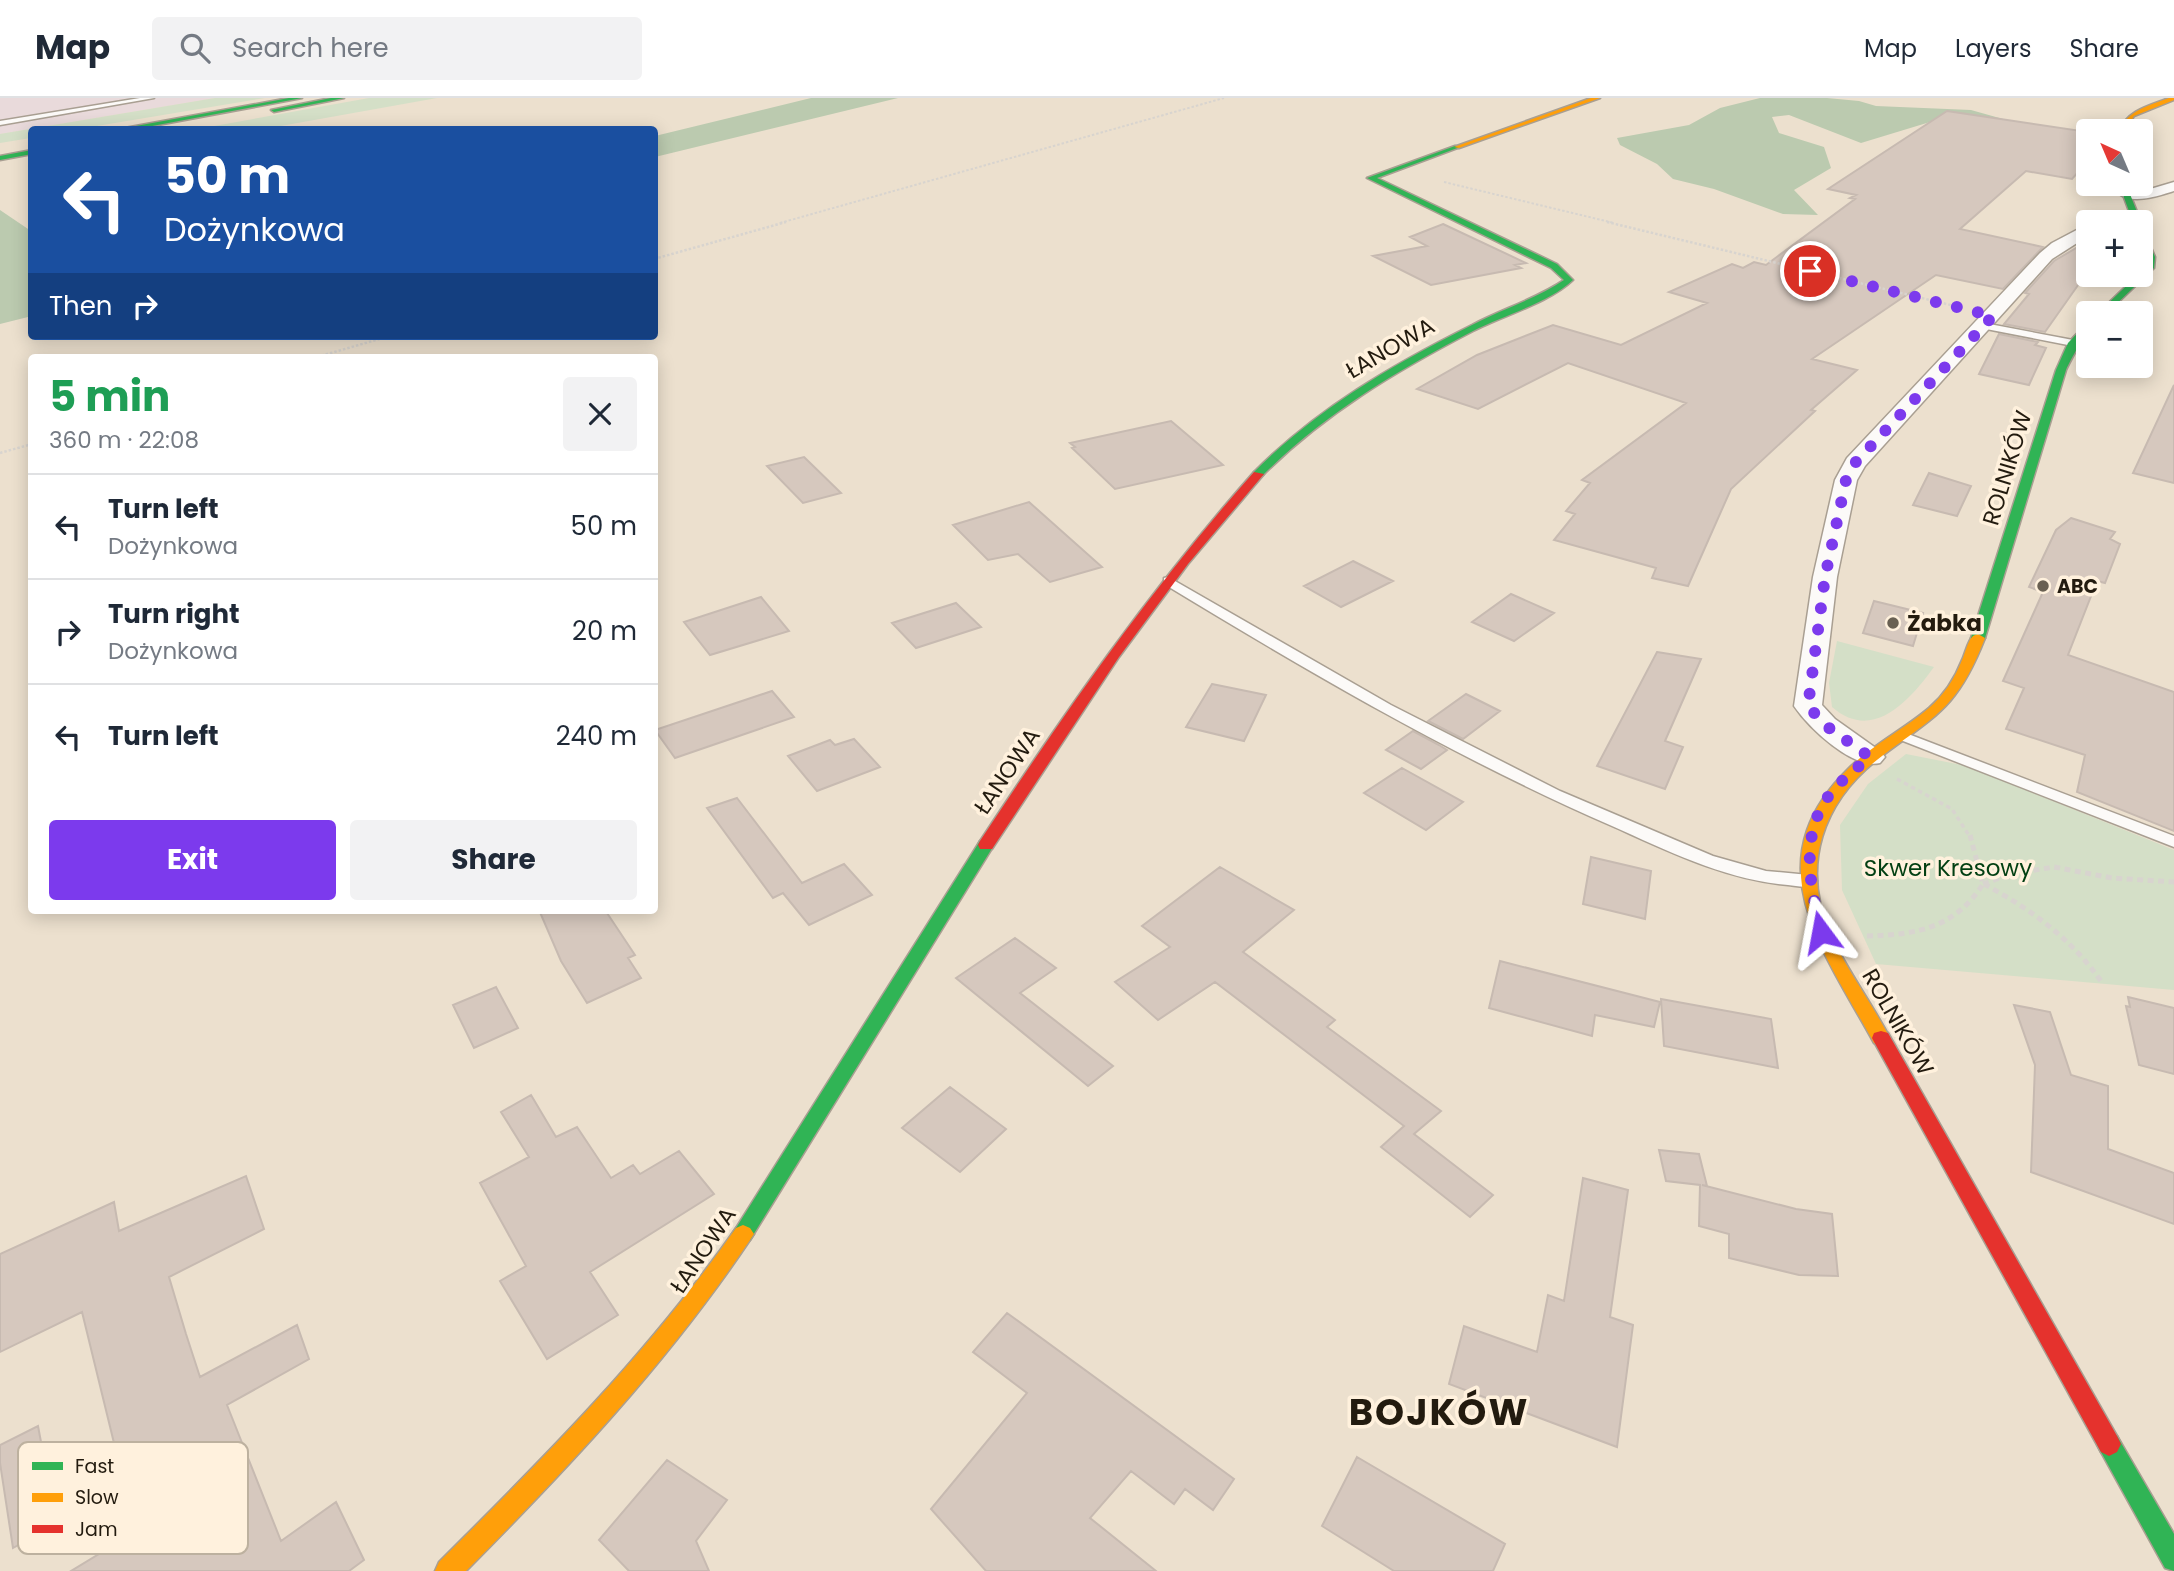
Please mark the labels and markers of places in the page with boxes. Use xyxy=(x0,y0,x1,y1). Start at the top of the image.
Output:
pin xyxy=(1780,241,1840,301)
place label: ABC xyxy=(2057,573,2098,600)
marker: ABC xyxy=(2035,578,2051,594)
place label: Żabka xyxy=(1907,607,1982,639)
marker: Żabka xyxy=(1885,615,1901,631)

